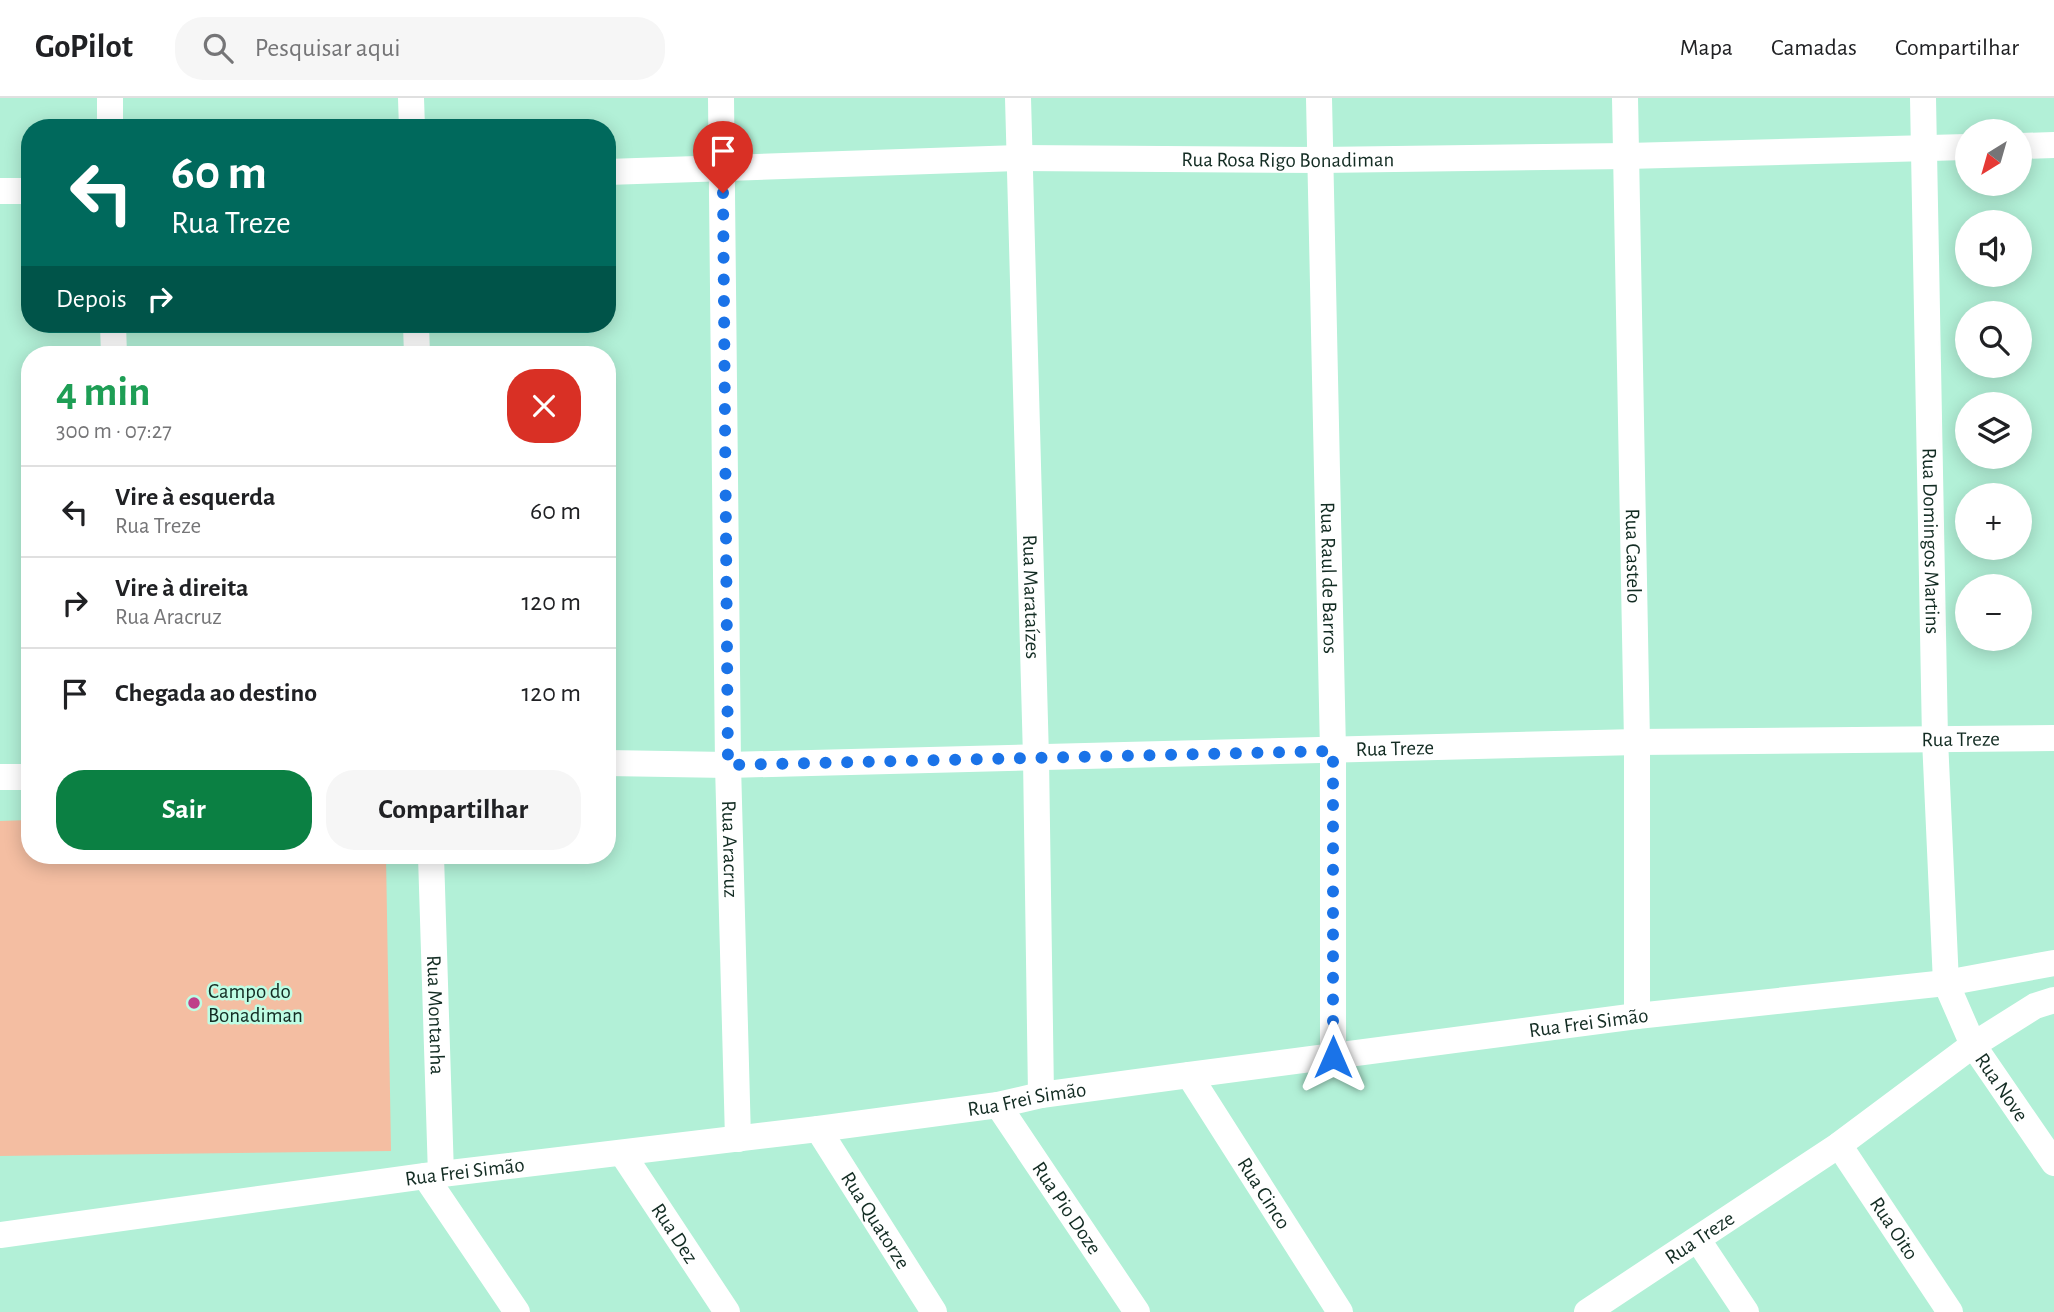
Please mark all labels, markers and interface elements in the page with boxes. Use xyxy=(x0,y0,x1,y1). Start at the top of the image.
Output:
search box xyxy=(175,17,665,80)
icon: search xyxy=(199,29,237,67)
text: GoPilot xyxy=(35,31,133,64)
text: Pesquisar aqui xyxy=(255,35,401,61)
text: Mapa xyxy=(1680,36,1733,60)
text: Camadas xyxy=(1771,36,1857,60)
text: Compartilhar xyxy=(1895,36,2019,60)
north arrow xyxy=(1955,119,2032,196)
map controls xyxy=(1955,119,2032,651)
pin xyxy=(693,121,753,193)
icon: arrive xyxy=(704,132,742,170)
icon: left xyxy=(56,147,147,238)
text: 60 m xyxy=(171,149,267,198)
street label: Rua Rosa Rigo Bonadiman xyxy=(1181,149,1394,171)
text: Rua Treze xyxy=(171,207,291,239)
button: sound xyxy=(1955,210,2032,287)
icon: right xyxy=(141,280,179,318)
text: Depois xyxy=(56,286,127,312)
button: search xyxy=(1955,301,2032,378)
button: close xyxy=(507,369,581,443)
text: 4 min xyxy=(56,371,151,413)
button: layers xyxy=(1955,392,2032,469)
text: 300 m · 07:27 xyxy=(56,420,172,443)
street label: Rua Domingos Martins xyxy=(1919,448,1943,634)
button: + xyxy=(1955,483,2032,560)
text: Vire à esquerda xyxy=(115,484,276,510)
icon: left xyxy=(56,493,94,531)
text: 60 m xyxy=(530,498,581,524)
street label: Rua Raul de Barros xyxy=(1317,502,1341,654)
street label: Rua Castelo xyxy=(1622,508,1644,604)
text: Rua Treze xyxy=(115,515,201,538)
street label: Rua Marataízes xyxy=(1019,534,1043,659)
button: − xyxy=(1955,574,2032,651)
text: Vire à direita xyxy=(115,575,249,601)
icon: right xyxy=(56,584,94,622)
text: 120 m xyxy=(521,589,581,615)
text: Rua Aracruz xyxy=(115,606,222,629)
icon: arrive xyxy=(56,675,94,713)
text: Chegada ao destino xyxy=(115,680,317,706)
text: 120 m xyxy=(521,680,581,706)
street label: Rua Treze xyxy=(1921,729,2000,750)
street label: Rua Treze xyxy=(1355,737,1434,760)
button: Sair xyxy=(56,770,312,850)
button: Compartilhar xyxy=(326,770,581,850)
street label: Rua Aracruz xyxy=(718,800,742,898)
street label: Rua Montanha xyxy=(423,955,448,1075)
place label: Campo do Bonadiman xyxy=(208,981,303,1026)
marker: Campo do Bonadiman xyxy=(186,995,202,1011)
street label: Rua Frei Simão xyxy=(1528,1005,1649,1041)
position arrow xyxy=(1296,1020,1370,1094)
street label: Rua Nove xyxy=(1971,1049,2032,1125)
street label: Rua Frei Simão xyxy=(966,1079,1088,1120)
street label: Rua Frei Simão xyxy=(404,1154,526,1190)
street label: Rua Cinco xyxy=(1233,1154,1294,1233)
street label: Rua Pio Doze xyxy=(1028,1158,1105,1258)
street label: Rua Quatorze xyxy=(837,1168,914,1273)
street label: Rua Oito xyxy=(1866,1193,1922,1264)
street label: Rua Dez xyxy=(647,1200,702,1267)
street label: Rua Treze xyxy=(1661,1207,1738,1268)

